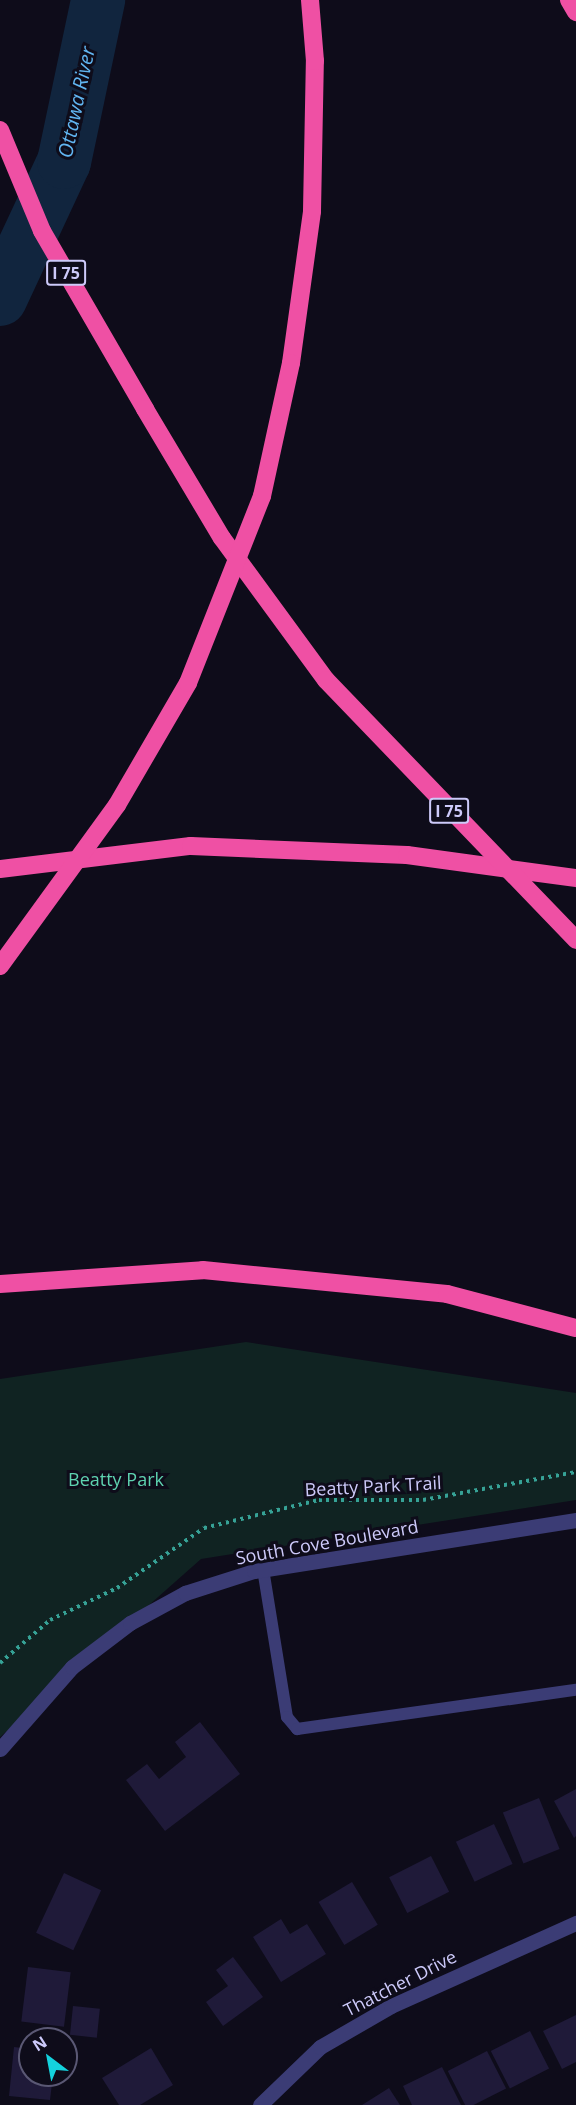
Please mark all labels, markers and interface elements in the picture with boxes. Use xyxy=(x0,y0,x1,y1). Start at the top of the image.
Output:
water label: Ottawa River xyxy=(52,44,100,160)
road number: I 75 xyxy=(45,260,87,286)
road number: I 75 xyxy=(428,798,470,824)
park label: Beatty Park xyxy=(68,1468,164,1490)
street label: Beatty Park Trail xyxy=(304,1472,442,1500)
street label: South Cove Boulevard xyxy=(234,1515,420,1569)
street label: Thatcher Drive xyxy=(340,1945,460,2021)
north arrow xyxy=(18,2027,78,2087)
text: N xyxy=(28,2031,51,2056)

